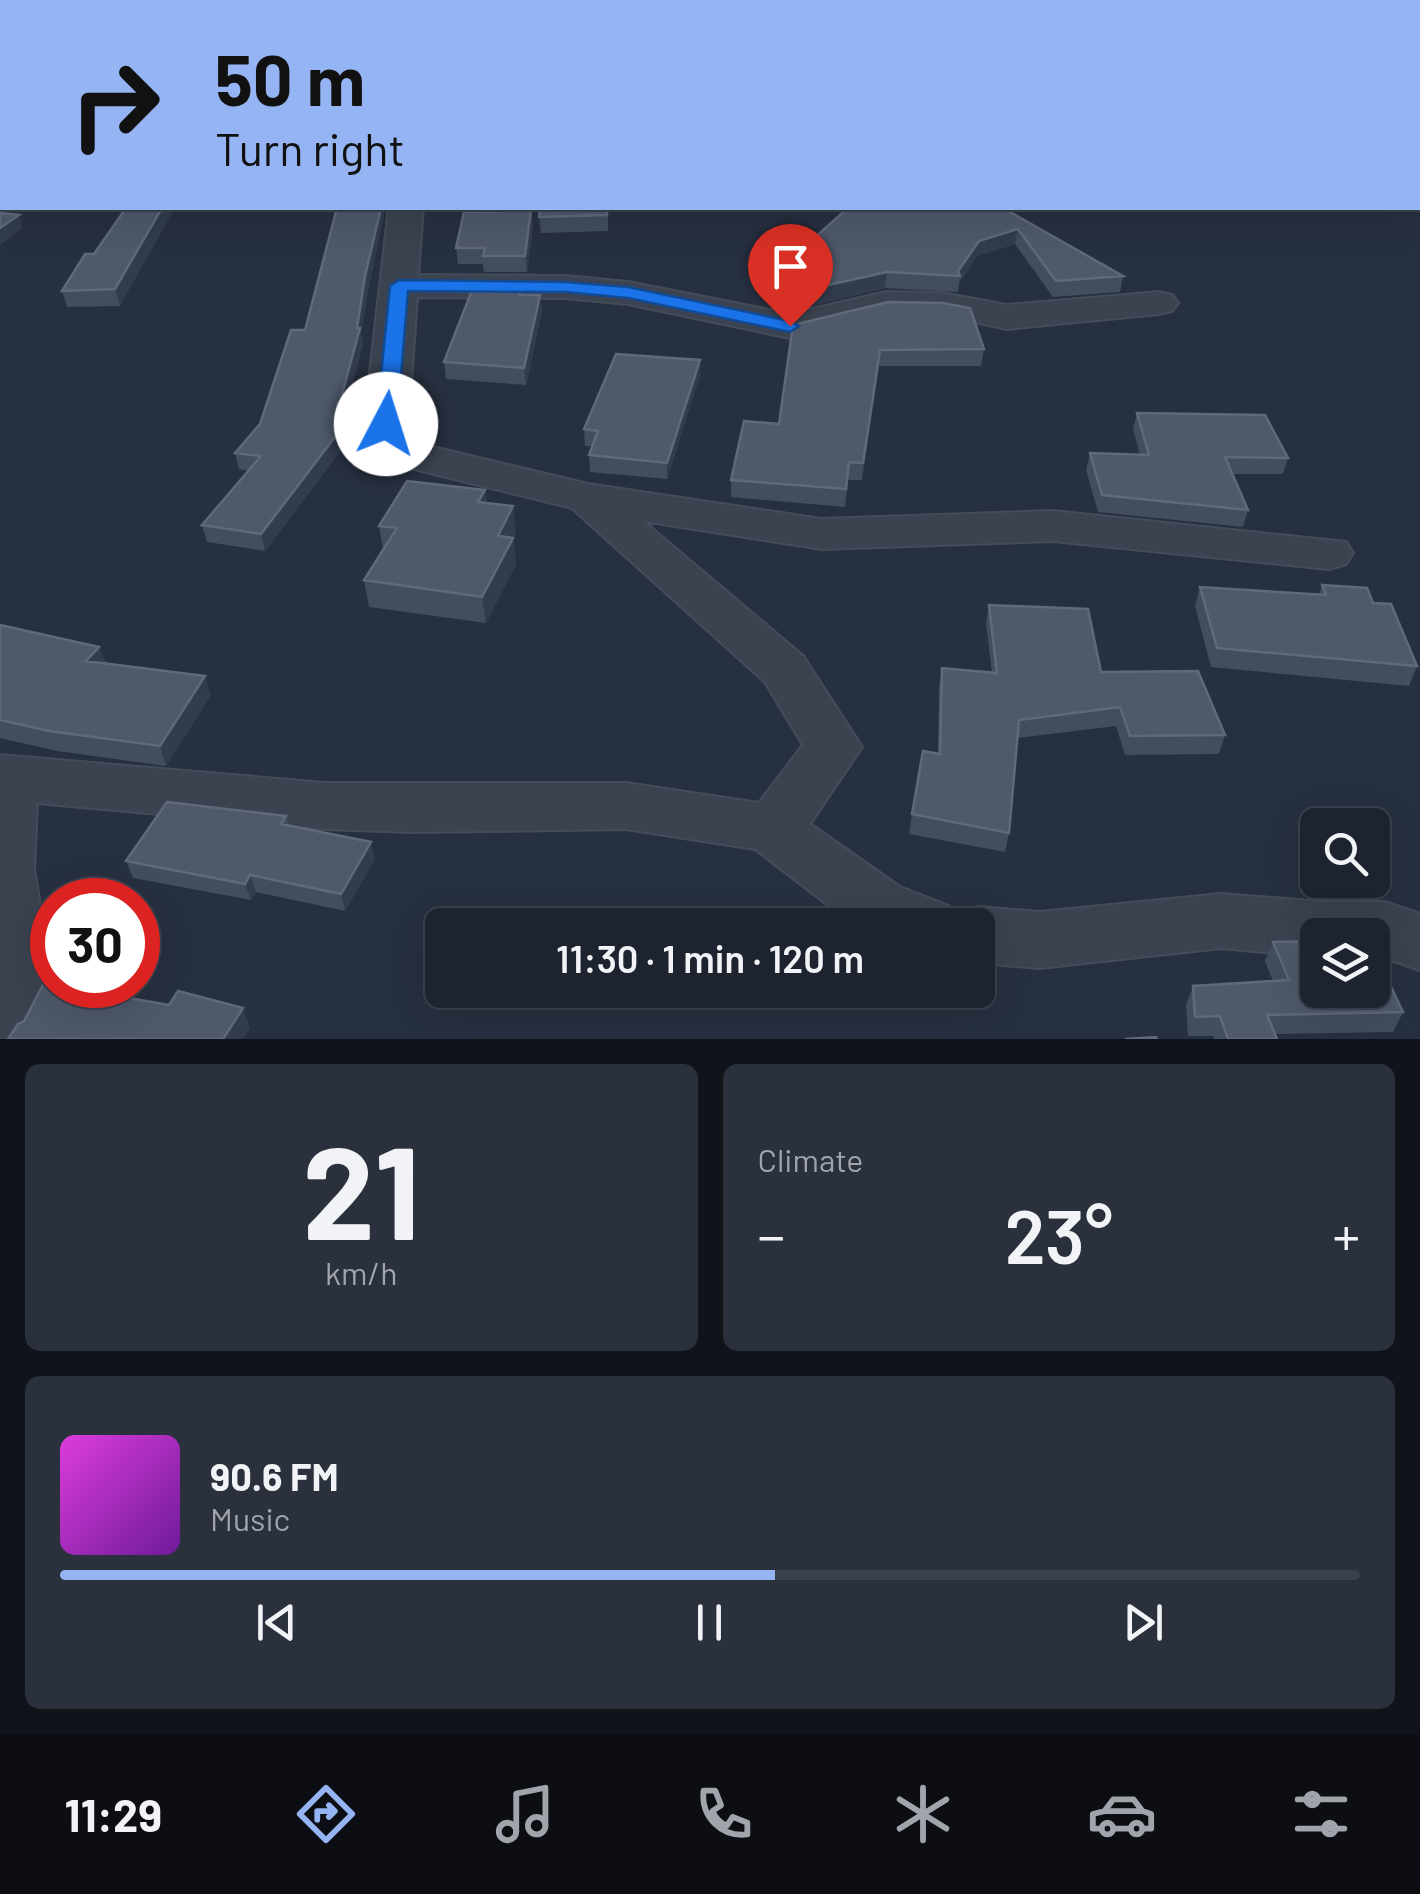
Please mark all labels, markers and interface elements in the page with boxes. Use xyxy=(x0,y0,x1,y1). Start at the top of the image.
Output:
text: 50 m xyxy=(215,36,365,120)
icon: right xyxy=(50,40,180,170)
text: Turn right xyxy=(215,121,405,175)
pin xyxy=(748,224,833,327)
icon: arrive xyxy=(763,239,818,294)
position arrow xyxy=(334,372,438,476)
map controls xyxy=(1300,808,1390,1008)
button: search xyxy=(1300,808,1390,898)
speed limit sign: 30 xyxy=(30,878,160,1008)
button: layers xyxy=(1300,918,1390,1008)
text: 11:30 · 1 min · 120 m xyxy=(556,935,864,981)
text: 21 xyxy=(302,1110,420,1266)
text: Climate xyxy=(758,1140,863,1178)
text: 23° xyxy=(1004,1189,1113,1279)
text: − xyxy=(758,1201,785,1267)
text: + xyxy=(1332,1201,1360,1267)
text: km/h xyxy=(325,1253,397,1291)
text: 90.6 FM xyxy=(210,1453,339,1499)
text: Music xyxy=(210,1499,290,1537)
icon: previous xyxy=(249,1595,304,1650)
icon: pause xyxy=(682,1595,737,1650)
icon: next xyxy=(1116,1595,1171,1650)
icon: directions xyxy=(291,1779,361,1849)
icon: music xyxy=(490,1779,560,1849)
icon: phone xyxy=(689,1779,759,1849)
icon: climate xyxy=(888,1779,958,1849)
icon: car xyxy=(1087,1779,1157,1849)
icon: filters xyxy=(1286,1779,1356,1849)
text: 11:29 xyxy=(64,1787,162,1841)

